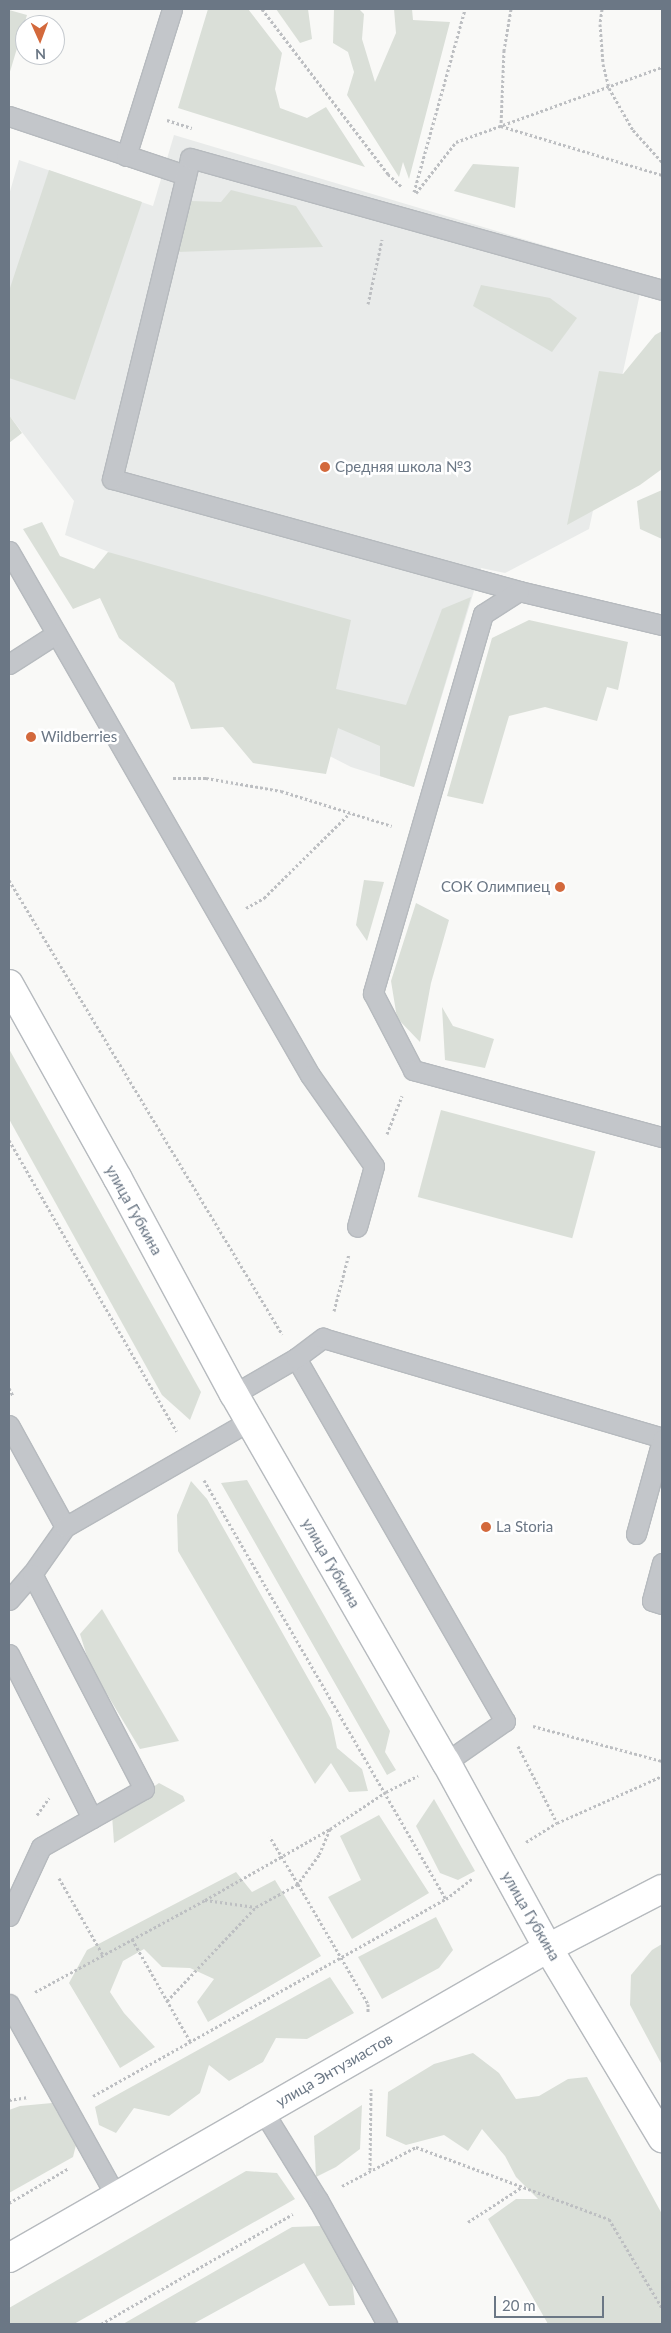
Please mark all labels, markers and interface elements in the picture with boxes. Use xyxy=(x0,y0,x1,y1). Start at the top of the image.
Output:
north arrow xyxy=(15,15,65,65)
text: N xyxy=(35,46,46,63)
place label: Средняя школа №3 xyxy=(335,458,472,476)
marker: Средняя школа №3 xyxy=(319,461,331,473)
place label: Wildberries xyxy=(41,728,117,746)
marker: Wildberries xyxy=(25,731,37,743)
place label: СОК Олимпиец xyxy=(441,878,550,896)
marker: СОК Олимпиец xyxy=(554,881,566,893)
street label: улица Губкина xyxy=(102,1162,166,1258)
street label: улица Губкина xyxy=(298,1515,364,1611)
place label: La Storia xyxy=(496,1518,553,1536)
marker: La Storia xyxy=(480,1521,492,1533)
street label: улица Губкина xyxy=(498,1868,564,1964)
street label: улица Энтузиастов xyxy=(272,2029,396,2111)
scale bar xyxy=(496,2286,606,2318)
text: 20 m xyxy=(502,2296,536,2314)

